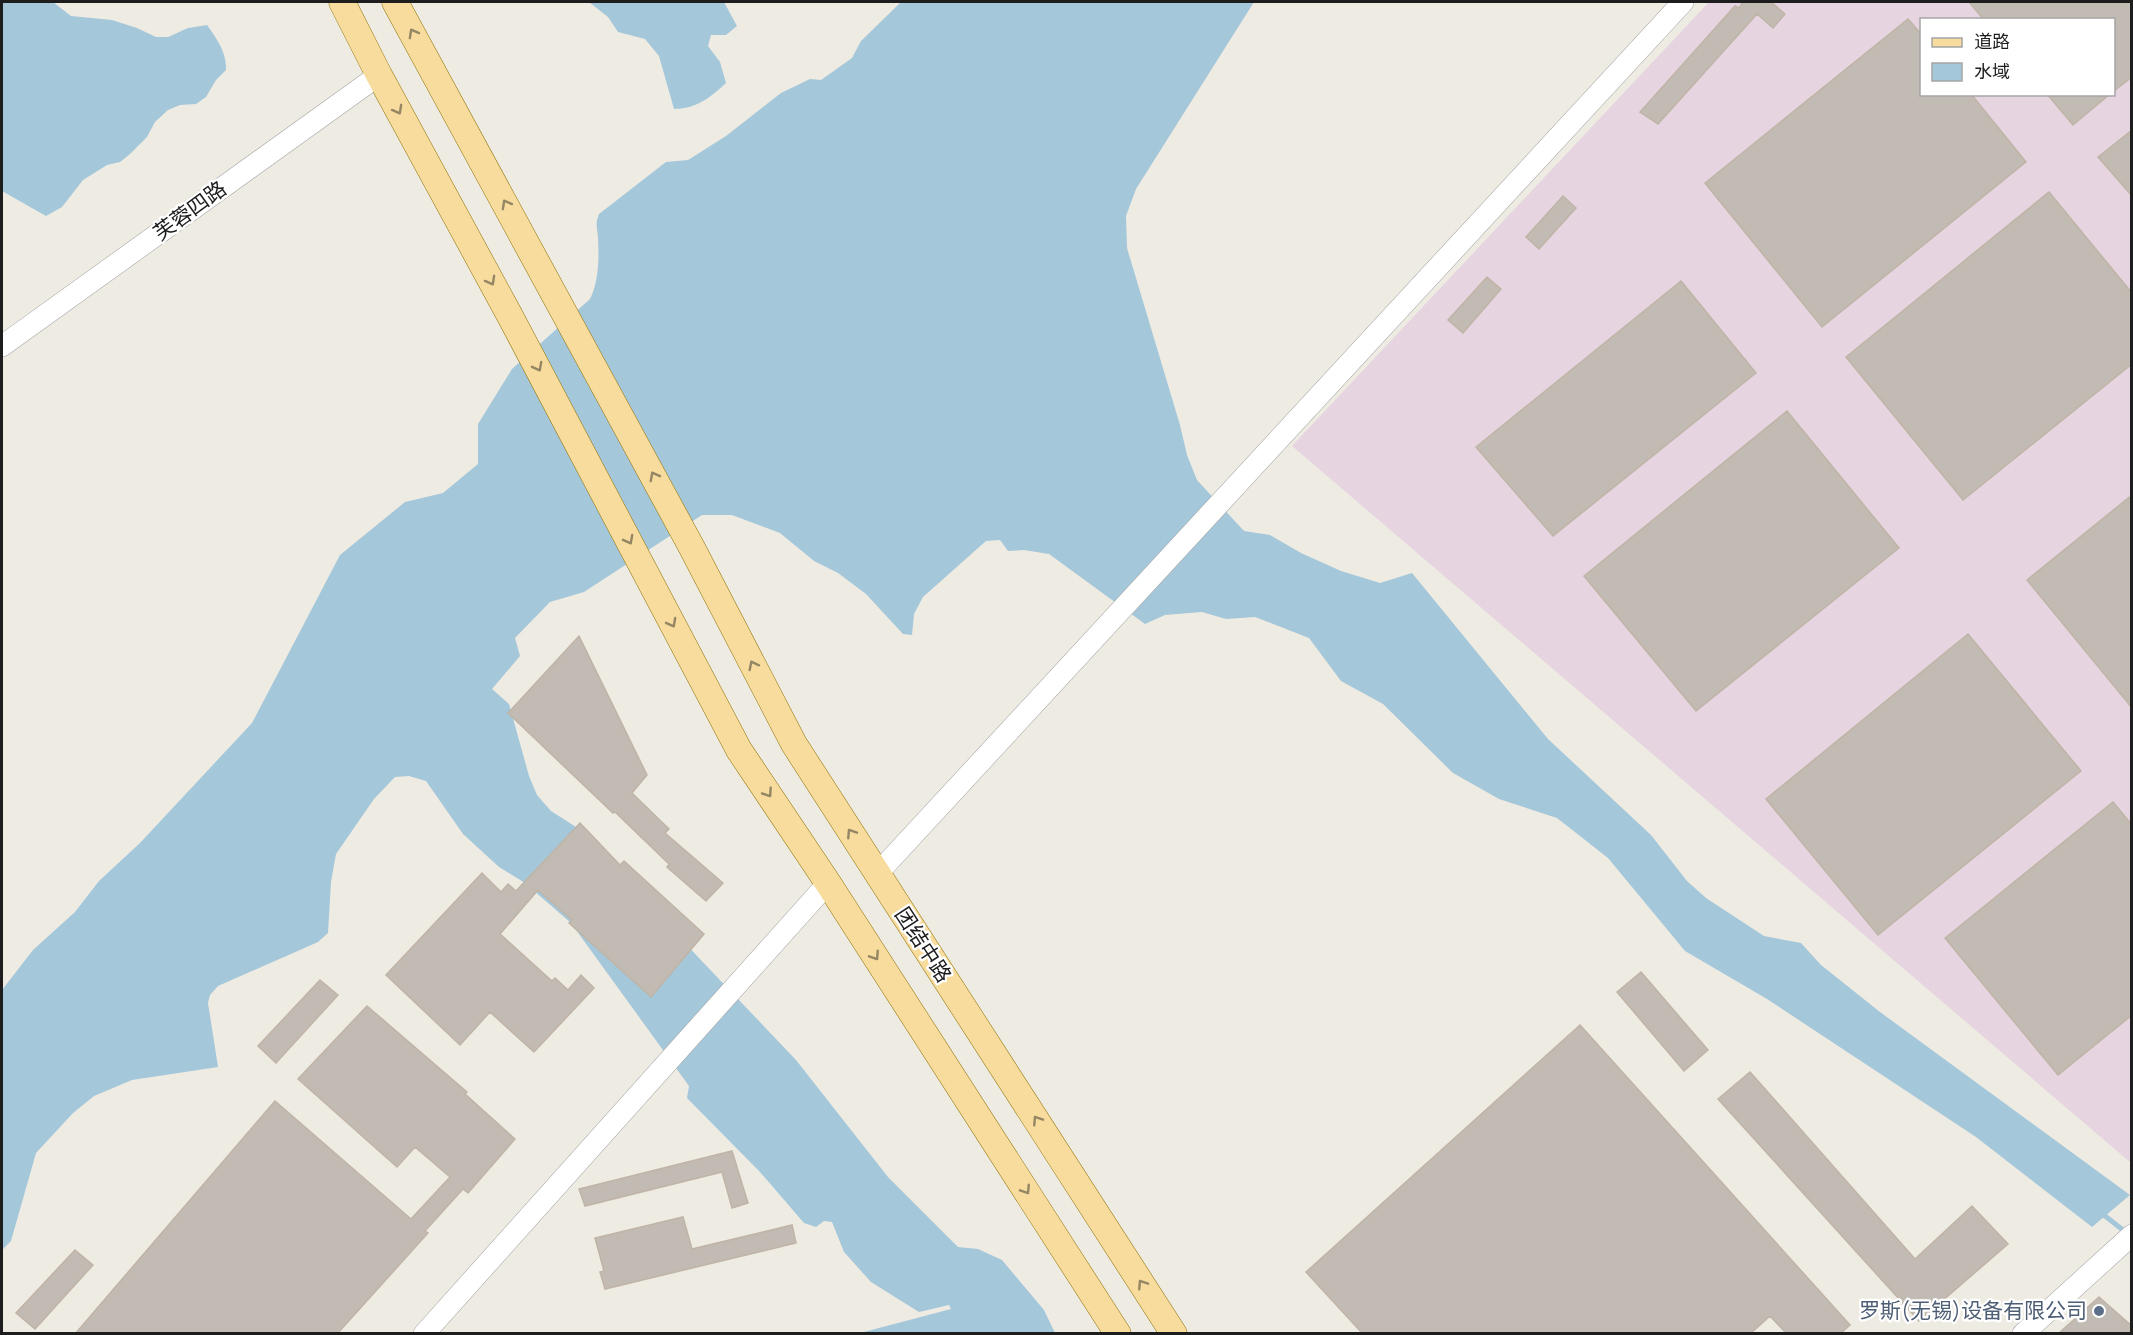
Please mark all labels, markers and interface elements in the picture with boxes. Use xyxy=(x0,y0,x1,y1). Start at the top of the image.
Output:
legend xyxy=(1920,18,2115,96)
one-way arrow xyxy=(409,29,420,40)
text: 道路 xyxy=(1974,29,2010,53)
text: 水域 xyxy=(1974,59,2010,83)
one-way arrow xyxy=(391,103,402,114)
street label: 芙蓉四路 xyxy=(147,174,232,246)
one-way arrow xyxy=(502,200,513,211)
one-way arrow xyxy=(484,275,495,285)
one-way arrow xyxy=(530,361,542,372)
one-way arrow xyxy=(650,472,661,482)
one-way arrow xyxy=(622,534,633,544)
one-way arrow xyxy=(665,617,676,627)
one-way arrow xyxy=(749,661,760,671)
one-way arrow xyxy=(760,786,771,797)
one-way arrow xyxy=(847,829,858,840)
street label: 团结中路 xyxy=(889,902,958,987)
one-way arrow xyxy=(867,949,878,960)
one-way arrow xyxy=(1033,1116,1044,1127)
one-way arrow xyxy=(1018,1184,1030,1194)
one-way arrow xyxy=(1139,1280,1150,1291)
place label: 罗斯(无锡)设备有限公司 xyxy=(1859,1296,2087,1324)
marker: 罗斯(无锡)设备有限公司 xyxy=(2092,1304,2106,1318)

